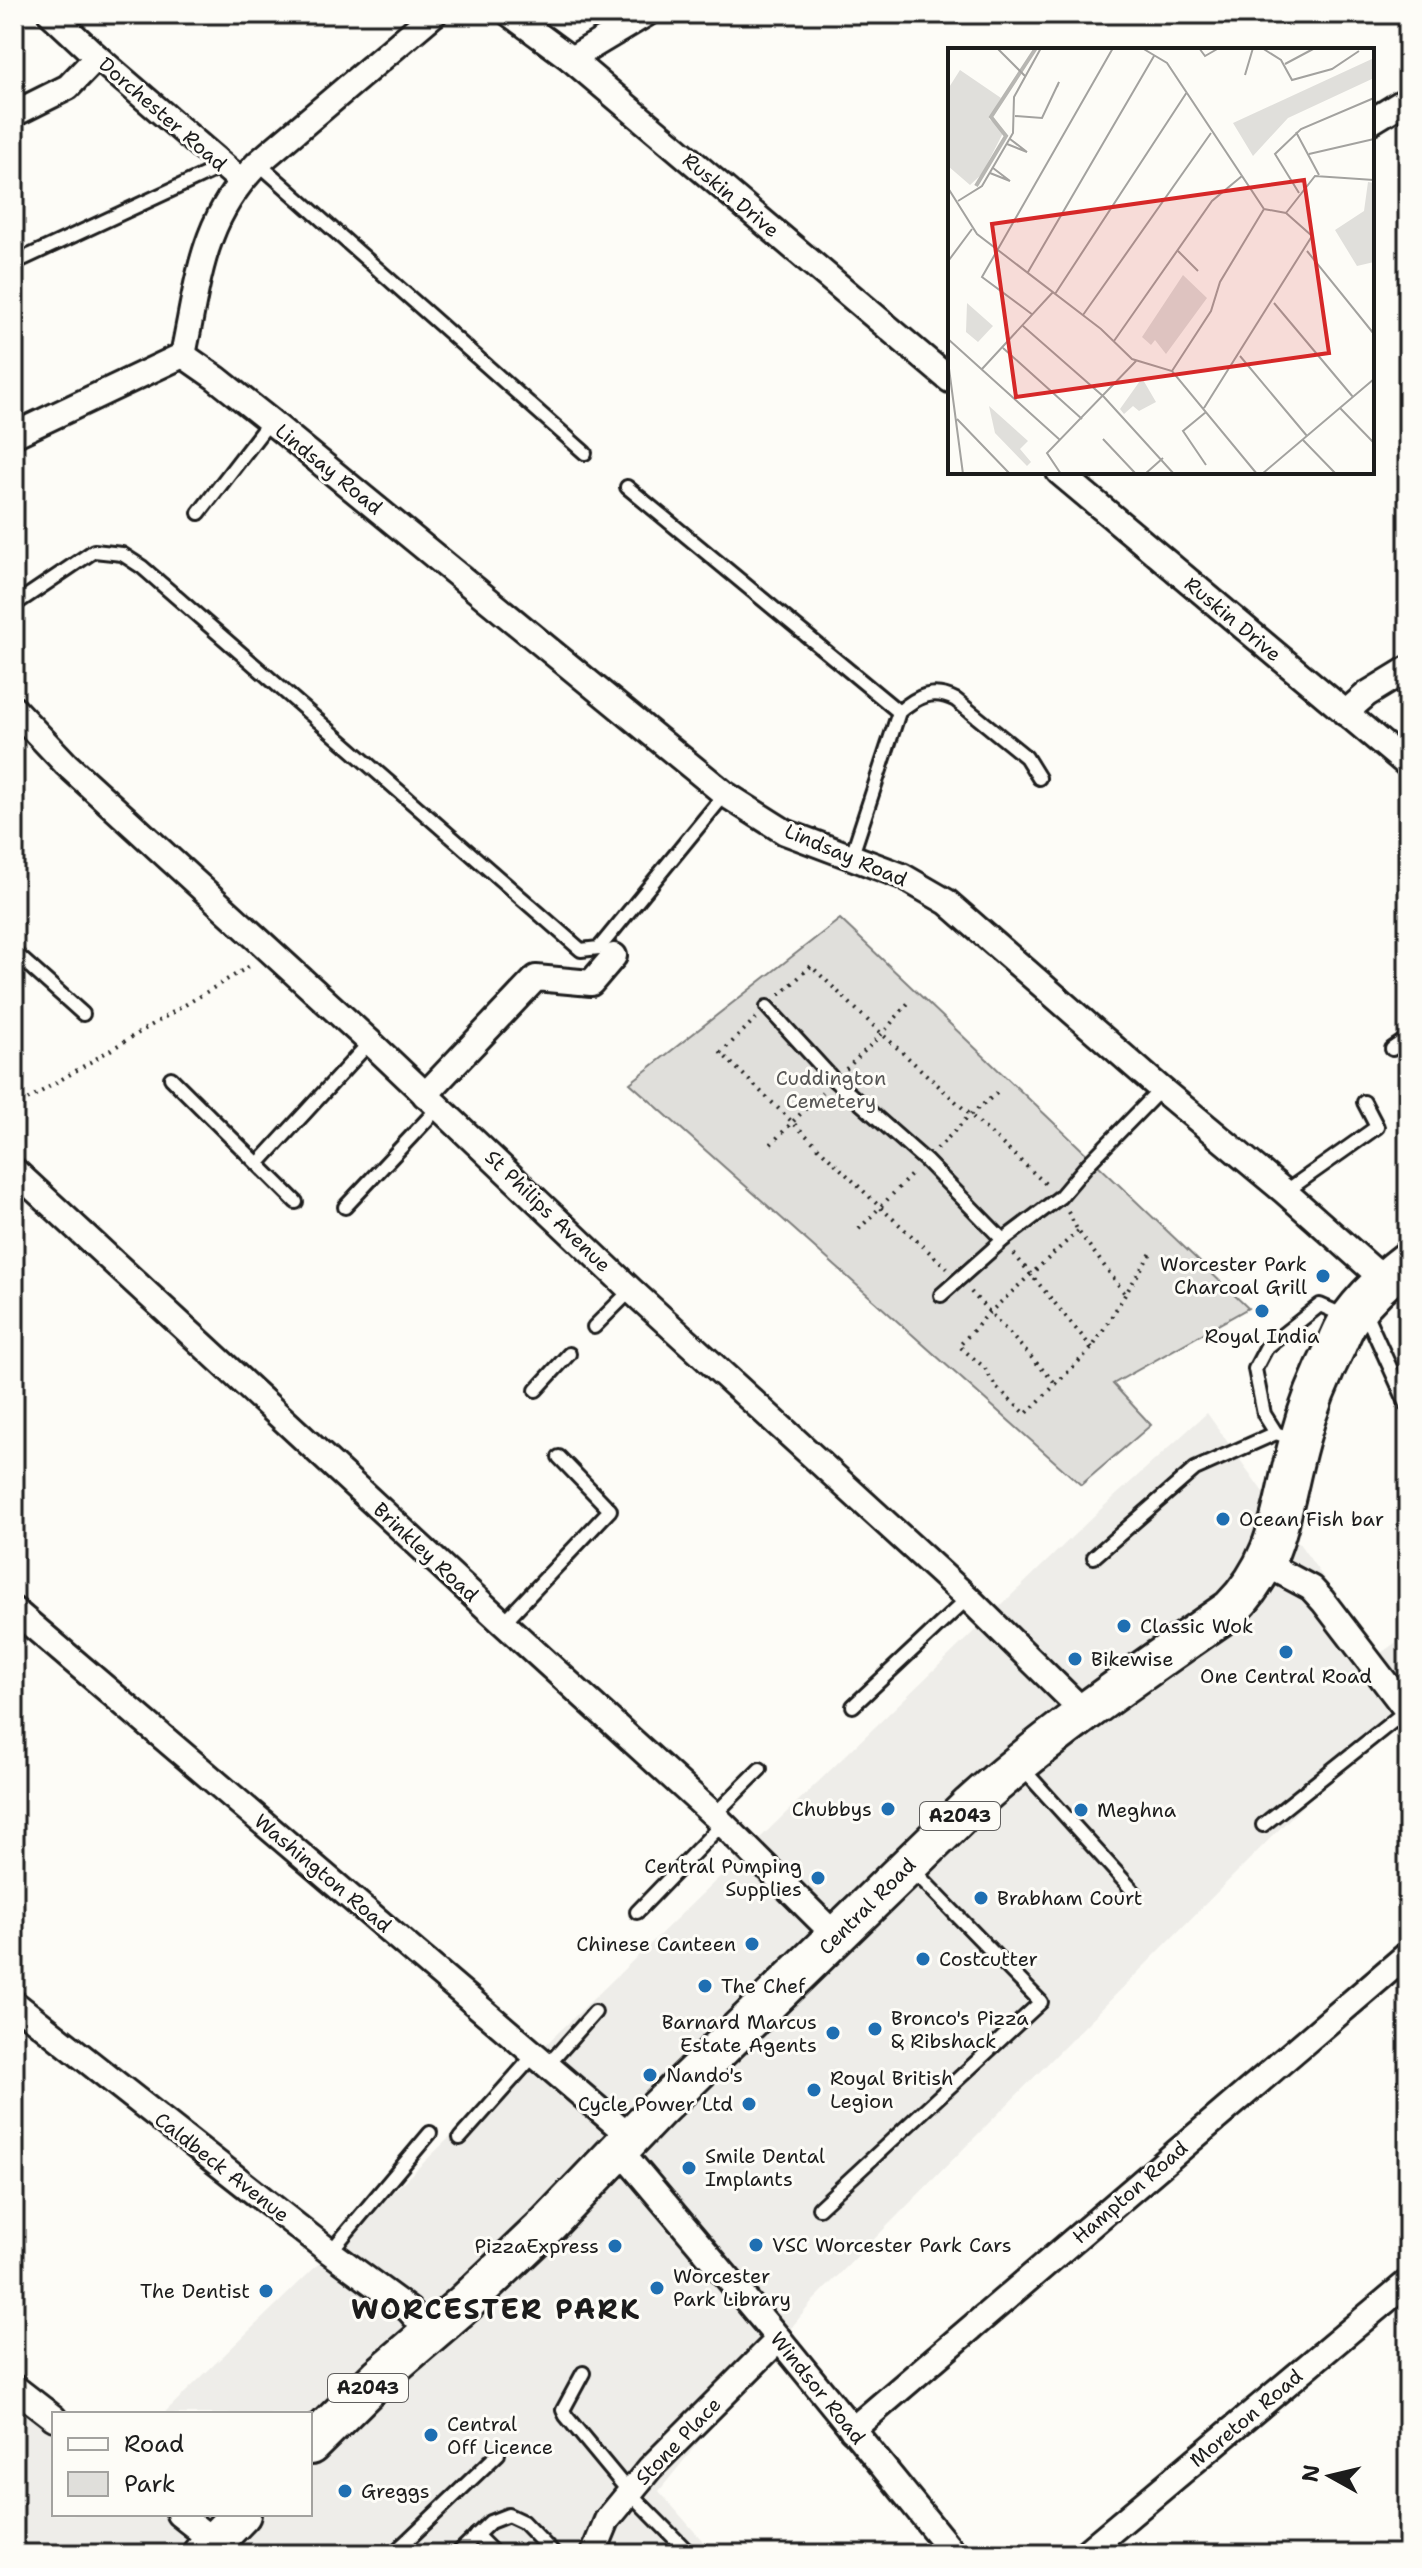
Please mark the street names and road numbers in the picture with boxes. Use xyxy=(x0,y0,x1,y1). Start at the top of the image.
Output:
street label: Dorchester Road xyxy=(94,51,233,177)
street label: Ruskin Drive xyxy=(677,147,785,243)
street label: Lindsay Road xyxy=(270,418,388,520)
street label: Ruskin Drive xyxy=(1179,571,1287,667)
street label: Lindsay Road xyxy=(781,817,912,893)
street label: St Philips Avenue xyxy=(479,1144,617,1278)
street label: Brinkley Road xyxy=(368,1497,484,1608)
road number: A2043 xyxy=(920,1802,1000,1830)
street label: Washington Road xyxy=(249,1808,397,1938)
street label: Central Road xyxy=(813,1852,921,1960)
street label: Caldbeck Avenue xyxy=(149,2106,295,2228)
street label: Hampton Road xyxy=(1067,2135,1193,2249)
street label: Windsor Road xyxy=(765,2326,871,2450)
street label: Moreton Road xyxy=(1184,2363,1308,2473)
road number: A2043 xyxy=(328,2374,408,2402)
street label: Stone Place xyxy=(630,2392,726,2490)

